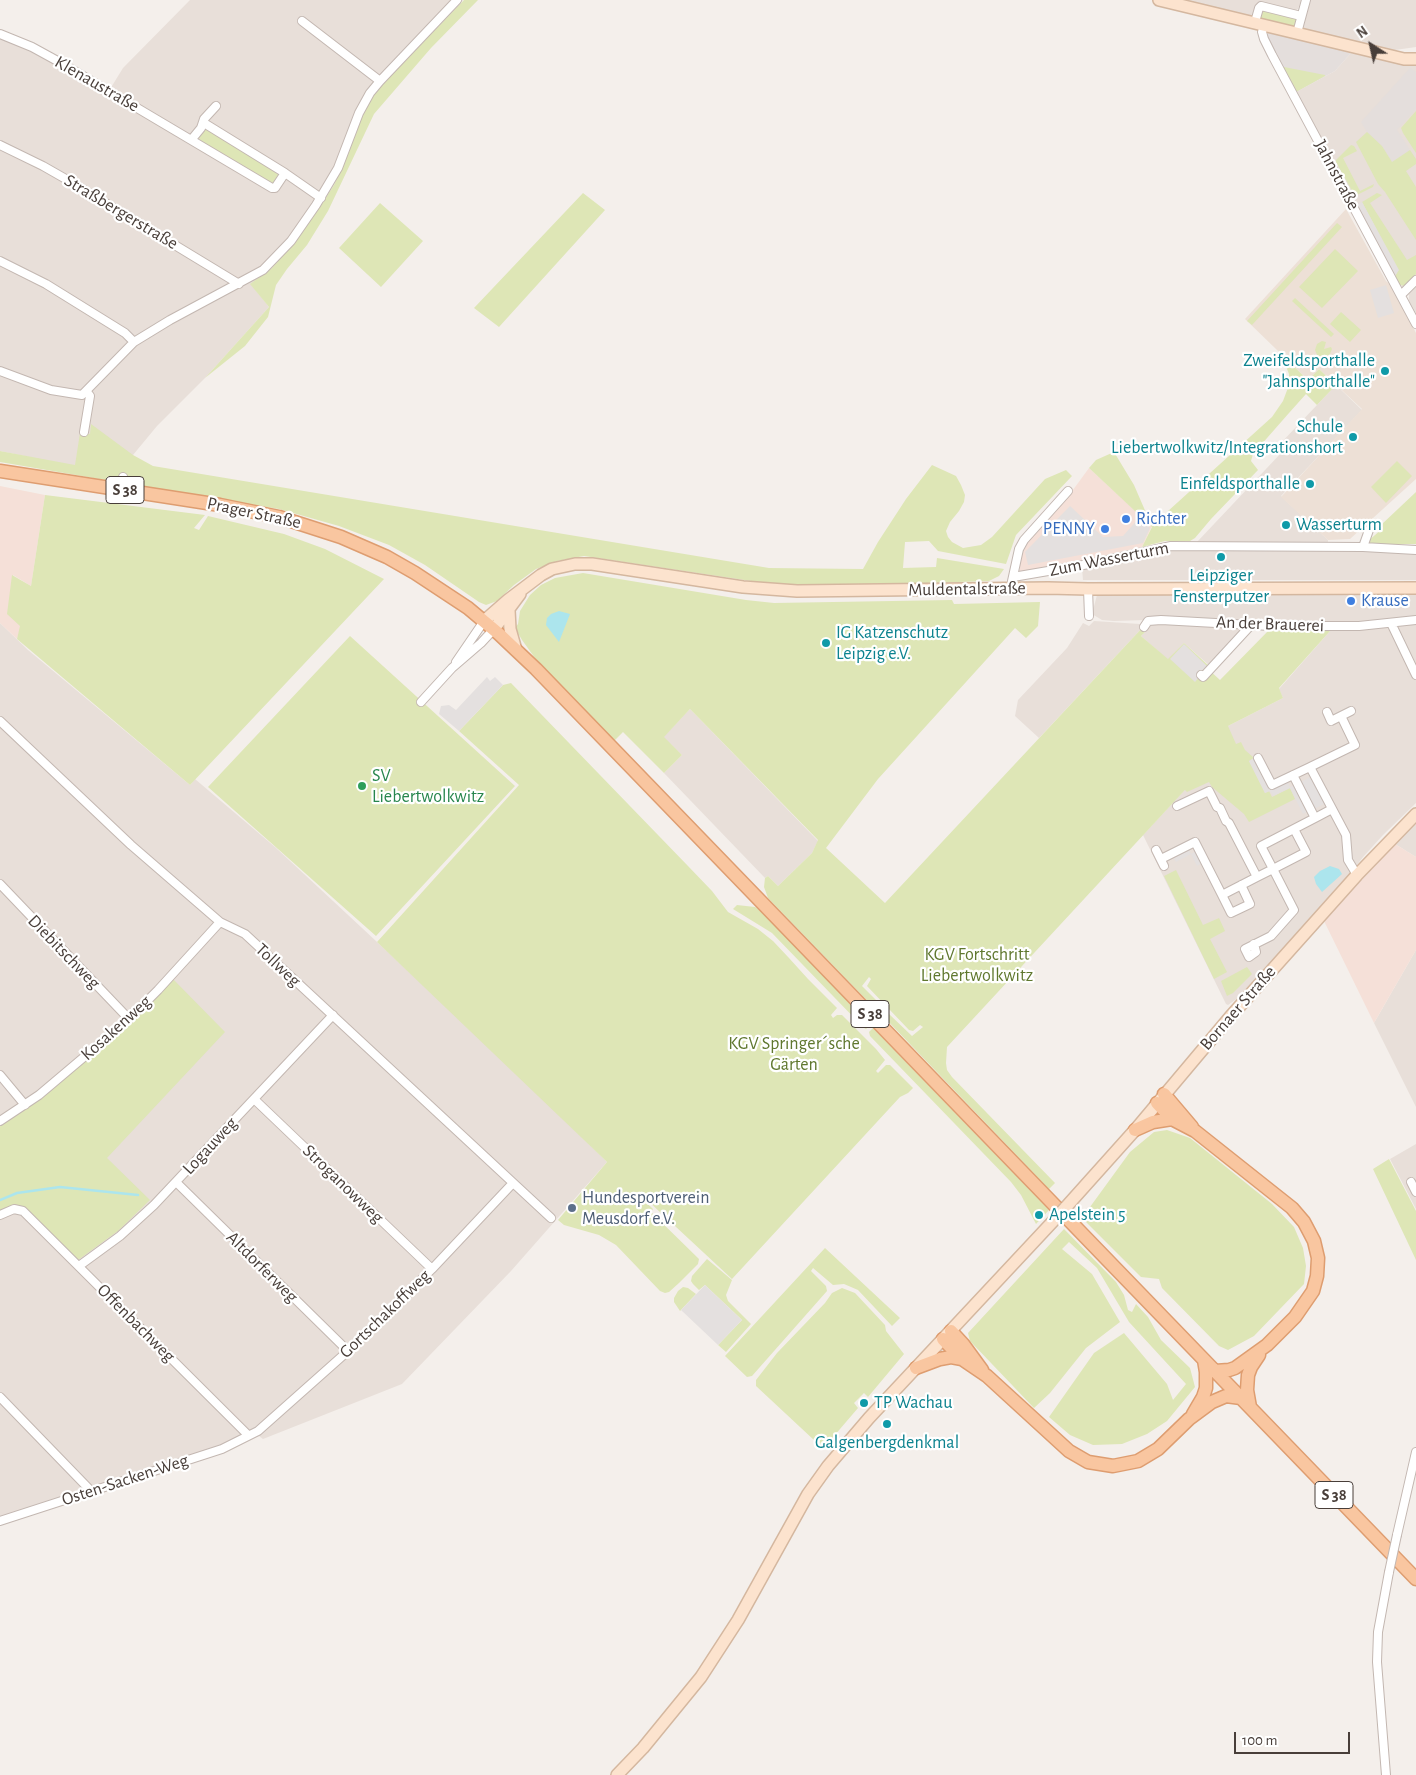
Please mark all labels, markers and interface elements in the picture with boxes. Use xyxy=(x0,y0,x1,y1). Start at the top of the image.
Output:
north arrow xyxy=(1346,20,1396,70)
text: N xyxy=(1354,24,1370,41)
street label: Klenaustraße xyxy=(51,51,143,117)
street label: Jahnstraße xyxy=(1309,136,1365,214)
street label: Straßbergerstraße xyxy=(60,170,182,254)
place label: Zweifeldsporthalle "Jahnsporthalle" xyxy=(1243,350,1375,392)
marker: Zweifeldsporthalle "Jahnsporthalle" xyxy=(1379,365,1391,377)
place label: Schule Liebertwolkwitz/Integrationshort xyxy=(1111,416,1343,458)
marker: Schule Liebertwolkwitz/Integrationshort xyxy=(1347,431,1359,443)
place label: Einfeldsporthalle xyxy=(1180,473,1300,495)
road number: S 38 xyxy=(106,476,144,504)
marker: Einfeldsporthalle xyxy=(1304,478,1316,490)
street label: Prager Straße xyxy=(205,493,303,533)
place label: Richter xyxy=(1136,508,1186,530)
marker: Richter xyxy=(1120,513,1132,525)
place label: Wasserturm xyxy=(1296,514,1382,536)
place label: PENNY xyxy=(1043,518,1095,540)
marker: Wasserturm xyxy=(1280,519,1292,531)
marker: PENNY xyxy=(1099,523,1111,535)
street label: Zum Wasserturm xyxy=(1047,537,1171,581)
marker: Leipziger Fensterputzer xyxy=(1215,551,1227,563)
place label: Leipziger Fensterputzer xyxy=(1173,565,1269,608)
street label: Muldentalstraße xyxy=(908,577,1026,601)
place label: Krause xyxy=(1361,590,1409,612)
marker: Krause xyxy=(1345,595,1357,607)
street label: An der Brauerei xyxy=(1216,611,1324,637)
place label: IG Katzenschutz Leipzig e.V. xyxy=(836,622,948,664)
marker: IG Katzenschutz Leipzig e.V. xyxy=(820,637,832,649)
place label: SV Liebertwolkwitz xyxy=(372,765,484,808)
marker: SV Liebertwolkwitz xyxy=(356,780,368,792)
street label: Diebitschweg xyxy=(23,910,105,994)
street label: Tollweg xyxy=(251,939,305,991)
park label: KGV Fortschritt Liebertwolkwitz xyxy=(921,944,1033,986)
street label: Bornaer Straße xyxy=(1195,961,1281,1055)
street label: Kosakenweg xyxy=(76,991,156,1065)
road number: S 38 xyxy=(851,1001,889,1028)
park label: KGV Springer´sche Gärten xyxy=(728,1033,860,1076)
street label: Logauweg xyxy=(178,1113,242,1179)
street label: Stroganowweg xyxy=(298,1140,388,1228)
place label: Hundesportverein Meusdorf e.V. xyxy=(582,1187,709,1230)
marker: Hundesportverein Meusdorf e.V. xyxy=(566,1202,578,1214)
place label: Apelstein 5 xyxy=(1049,1204,1126,1226)
marker: Apelstein 5 xyxy=(1033,1209,1045,1221)
street label: Altdorferweg xyxy=(222,1227,302,1307)
street label: Gortschakoffweg xyxy=(335,1265,435,1363)
street label: Offenbachweg xyxy=(92,1279,180,1367)
place label: TP Wachau xyxy=(874,1392,952,1414)
marker: TP Wachau xyxy=(858,1397,870,1409)
marker: Galgenbergdenkmal xyxy=(881,1418,893,1430)
place label: Galgenbergdenkmal xyxy=(815,1432,959,1454)
street label: Osten-Sacken-Weg xyxy=(59,1449,191,1511)
road number: S 38 xyxy=(1315,1482,1353,1508)
scale bar xyxy=(1236,1722,1352,1754)
text: 100 m xyxy=(1242,1733,1277,1748)

